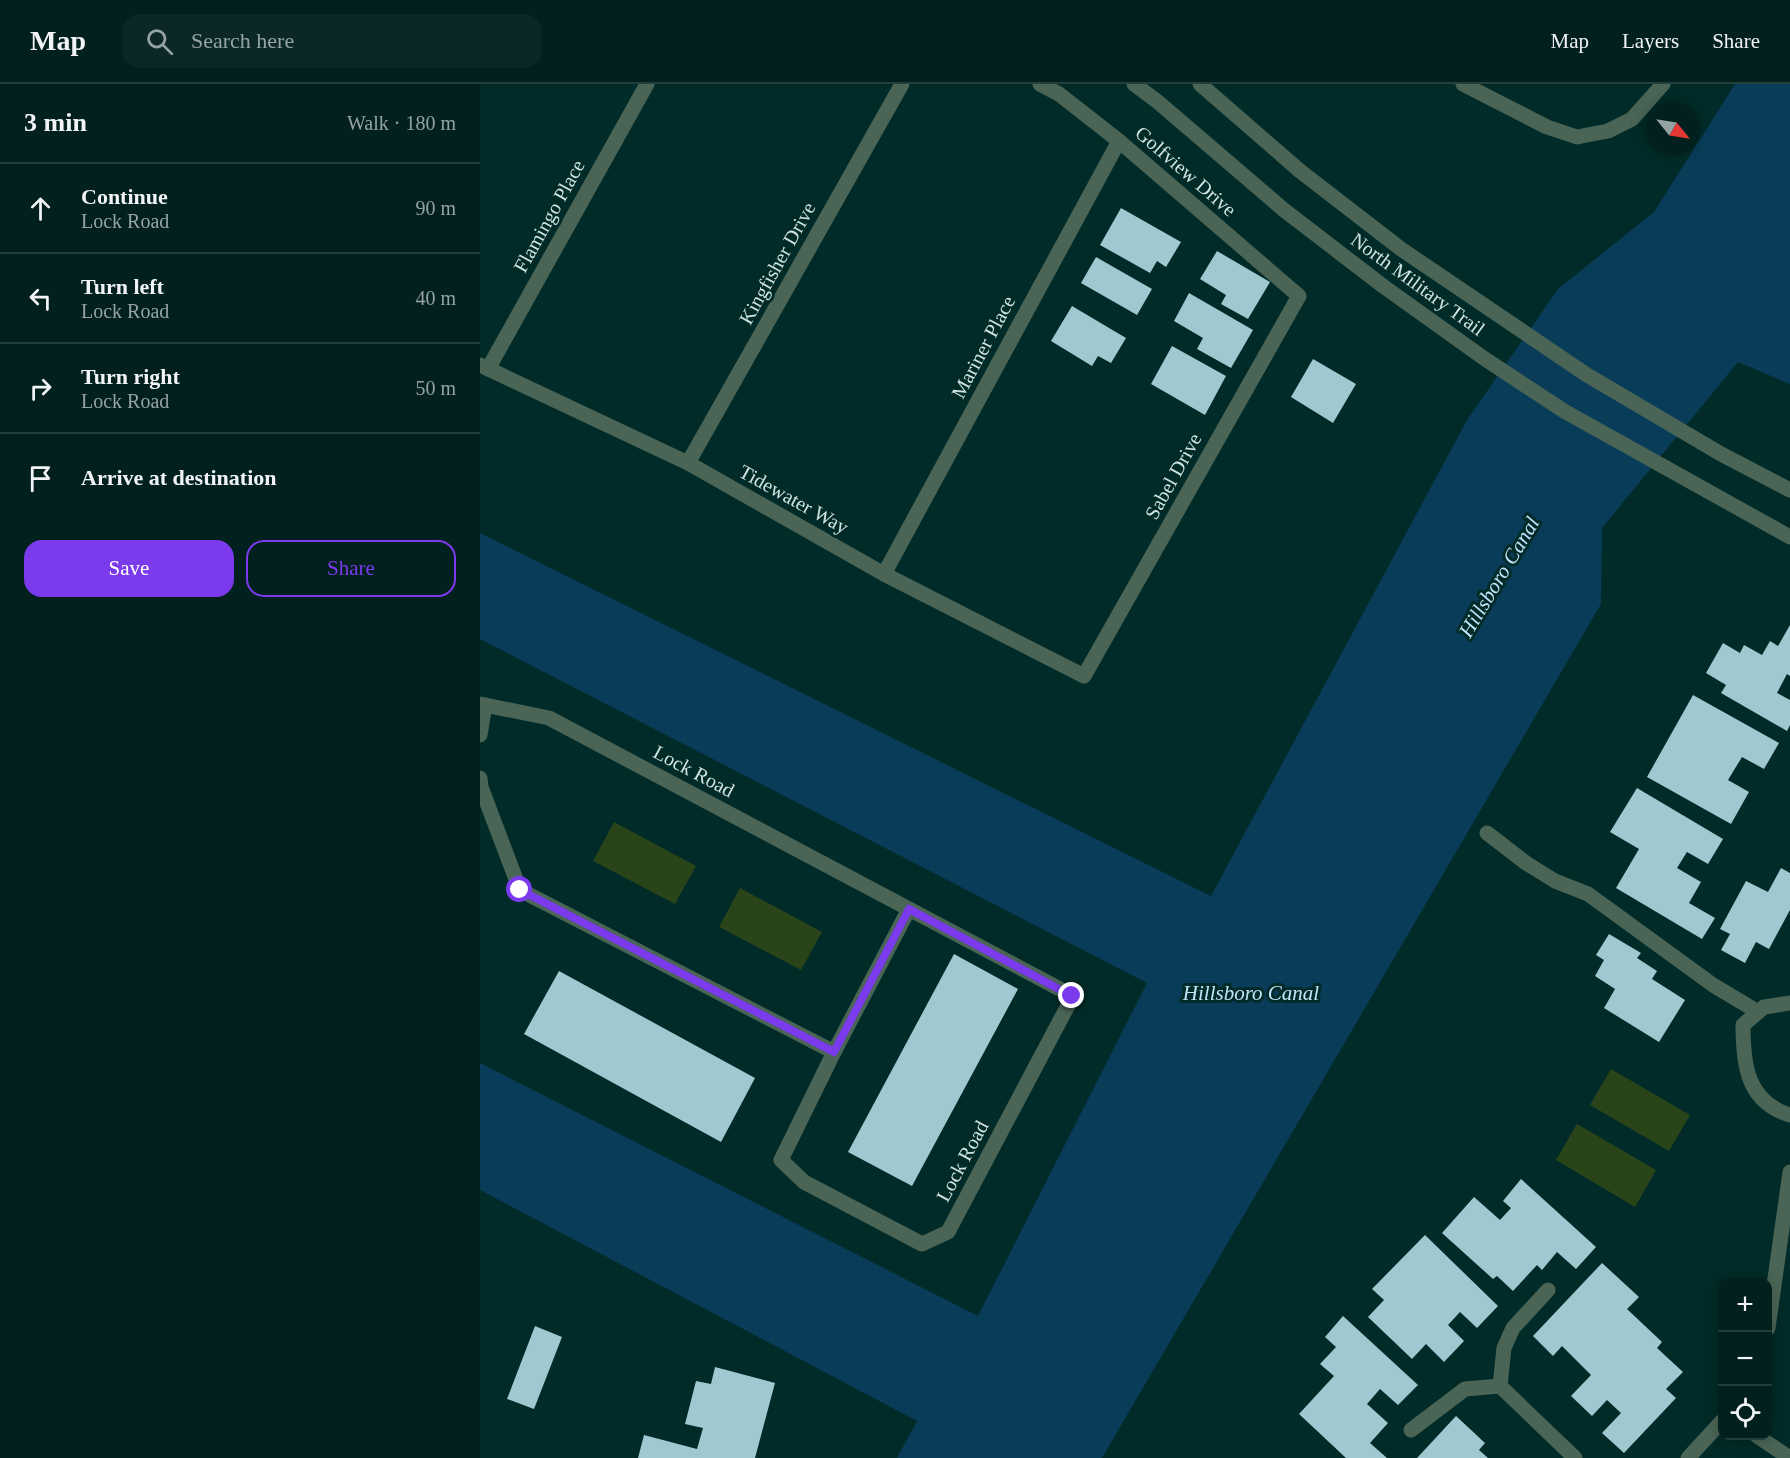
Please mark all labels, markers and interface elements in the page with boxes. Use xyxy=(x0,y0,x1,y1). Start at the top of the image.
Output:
search box xyxy=(122,14,542,68)
text: Map xyxy=(30,25,86,56)
icon: search xyxy=(143,25,176,58)
text: Search here xyxy=(191,28,294,53)
text: Map xyxy=(1551,29,1589,53)
text: Layers xyxy=(1622,29,1679,53)
text: Share xyxy=(1712,29,1760,53)
north arrow xyxy=(1646,102,1700,156)
text: 3 min xyxy=(24,108,87,137)
text: Walk · 180 m xyxy=(347,112,456,134)
street label: Golfview Drive xyxy=(1131,121,1241,221)
street label: Flamingo Place xyxy=(509,156,590,276)
text: Continue xyxy=(81,184,168,209)
icon: ahead xyxy=(24,192,57,225)
text: 90 m xyxy=(415,197,456,219)
street label: Kingfisher Drive xyxy=(734,198,821,328)
text: Lock Road xyxy=(81,210,169,232)
street label: North Military Trail xyxy=(1346,228,1490,341)
text: Turn left xyxy=(81,274,164,299)
icon: left xyxy=(24,282,57,315)
text: 40 m xyxy=(415,287,456,309)
street label: Mariner Place xyxy=(947,292,1019,402)
text: Lock Road xyxy=(81,300,169,322)
text: Turn right xyxy=(81,364,180,389)
icon: right xyxy=(24,372,57,405)
text: 50 m xyxy=(415,377,456,399)
text: Lock Road xyxy=(81,390,169,412)
street label: Sabel Drive xyxy=(1140,429,1206,523)
street label: Tidewater Way xyxy=(735,460,852,539)
icon: arrive xyxy=(24,462,57,495)
text: Arrive at destination xyxy=(81,465,277,490)
water label: Hillsboro Canal xyxy=(1453,512,1544,642)
button: Save xyxy=(24,540,234,597)
button: Share xyxy=(246,540,456,597)
street label: Lock Road xyxy=(650,741,738,801)
route start xyxy=(506,876,532,902)
water label: Hillsboro Canal xyxy=(1182,981,1319,1005)
route end xyxy=(1058,982,1084,1008)
street label: Lock Road xyxy=(932,1117,992,1205)
map controls xyxy=(1718,1278,1772,1440)
button: + xyxy=(1718,1278,1772,1332)
button: − xyxy=(1718,1332,1772,1386)
button: locate xyxy=(1718,1386,1772,1440)

